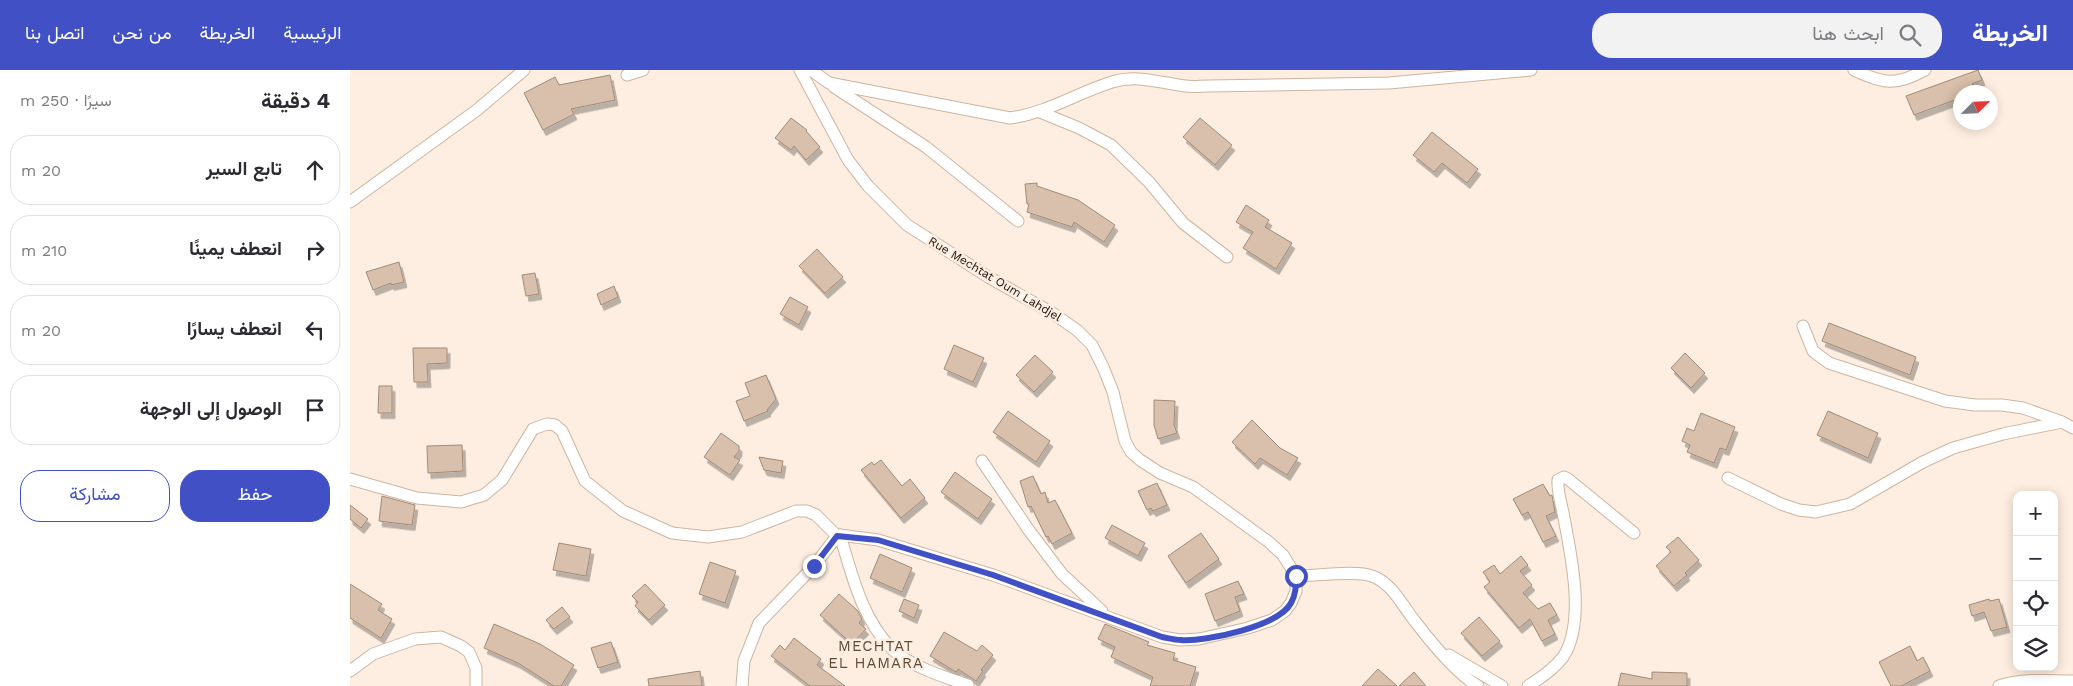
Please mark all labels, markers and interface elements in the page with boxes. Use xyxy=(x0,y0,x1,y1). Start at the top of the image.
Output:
search box xyxy=(1592,13,1942,58)
text: الخريطة xyxy=(1972,19,2048,47)
icon: search xyxy=(1896,21,1924,49)
text: اتصل بنا xyxy=(25,22,84,43)
text: من نحن xyxy=(112,22,172,43)
text: الخريطة xyxy=(200,22,255,43)
text: الرئيسية xyxy=(283,22,341,43)
text: ابحث هنا xyxy=(1812,22,1884,45)
north arrow xyxy=(1953,85,1998,130)
text: 4 دقيقة xyxy=(261,88,330,113)
text: سيرًا · 250 m xyxy=(20,91,112,110)
icon: ahead xyxy=(301,156,329,184)
text: تابع السير xyxy=(206,157,282,180)
text: 20 m xyxy=(21,161,61,180)
street label: Rue Mechtat Oum Lahdjel xyxy=(926,234,1064,324)
icon: right xyxy=(301,236,329,264)
text: انعطف يمينًا xyxy=(189,237,282,260)
text: 210 m xyxy=(21,241,67,260)
icon: left xyxy=(301,316,329,344)
text: انعطف يسارًا xyxy=(187,317,282,340)
text: 20 m xyxy=(21,321,61,340)
icon: arrive xyxy=(301,396,329,424)
text: الوصول إلى الوجهة xyxy=(140,397,282,420)
button: مشاركة xyxy=(20,470,170,522)
button: حفظ xyxy=(180,470,330,522)
map controls xyxy=(2013,491,2058,671)
button: + xyxy=(2013,491,2058,536)
button: − xyxy=(2013,536,2058,581)
route end xyxy=(803,555,826,578)
route start xyxy=(1285,565,1308,588)
button: locate xyxy=(2013,581,2058,626)
button: layers xyxy=(2013,626,2058,671)
district label: MECHTAT EL HAMARA xyxy=(828,637,924,672)

